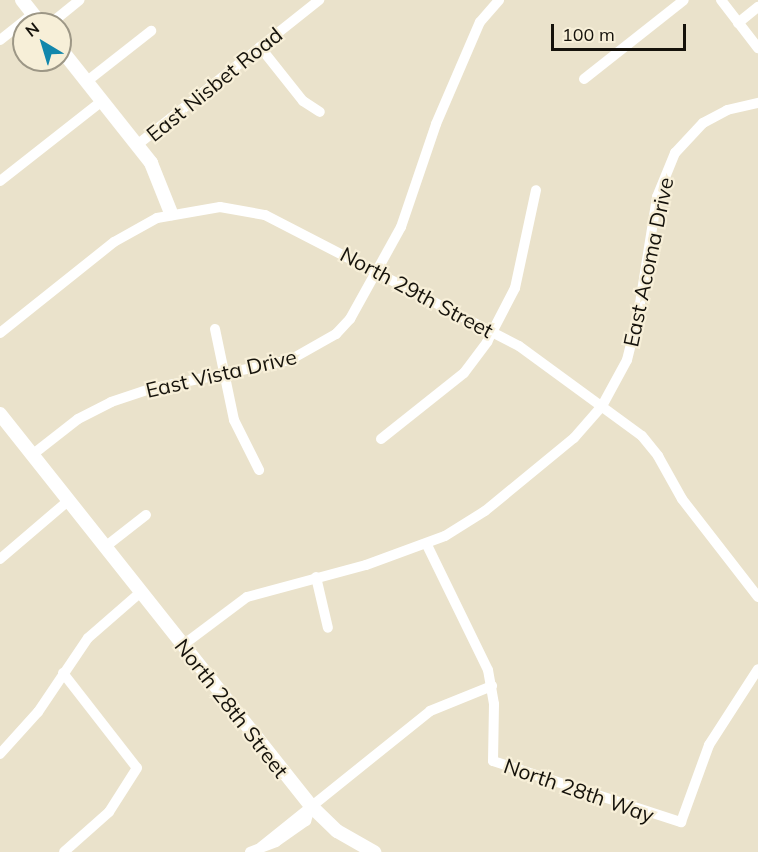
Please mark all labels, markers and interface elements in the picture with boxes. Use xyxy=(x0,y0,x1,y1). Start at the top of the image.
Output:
north arrow xyxy=(12,12,72,72)
scale bar xyxy=(554,12,689,50)
text: N xyxy=(21,18,43,41)
street label: East Nisbet Road xyxy=(141,22,287,146)
text: 100 m xyxy=(562,23,615,46)
street label: East Acoma Drive xyxy=(618,175,678,349)
street label: North 29th Street xyxy=(336,241,498,343)
street label: East Vista Drive xyxy=(143,343,299,403)
street label: North 28th Street xyxy=(170,633,294,783)
street label: North 28th Way xyxy=(501,753,657,827)

